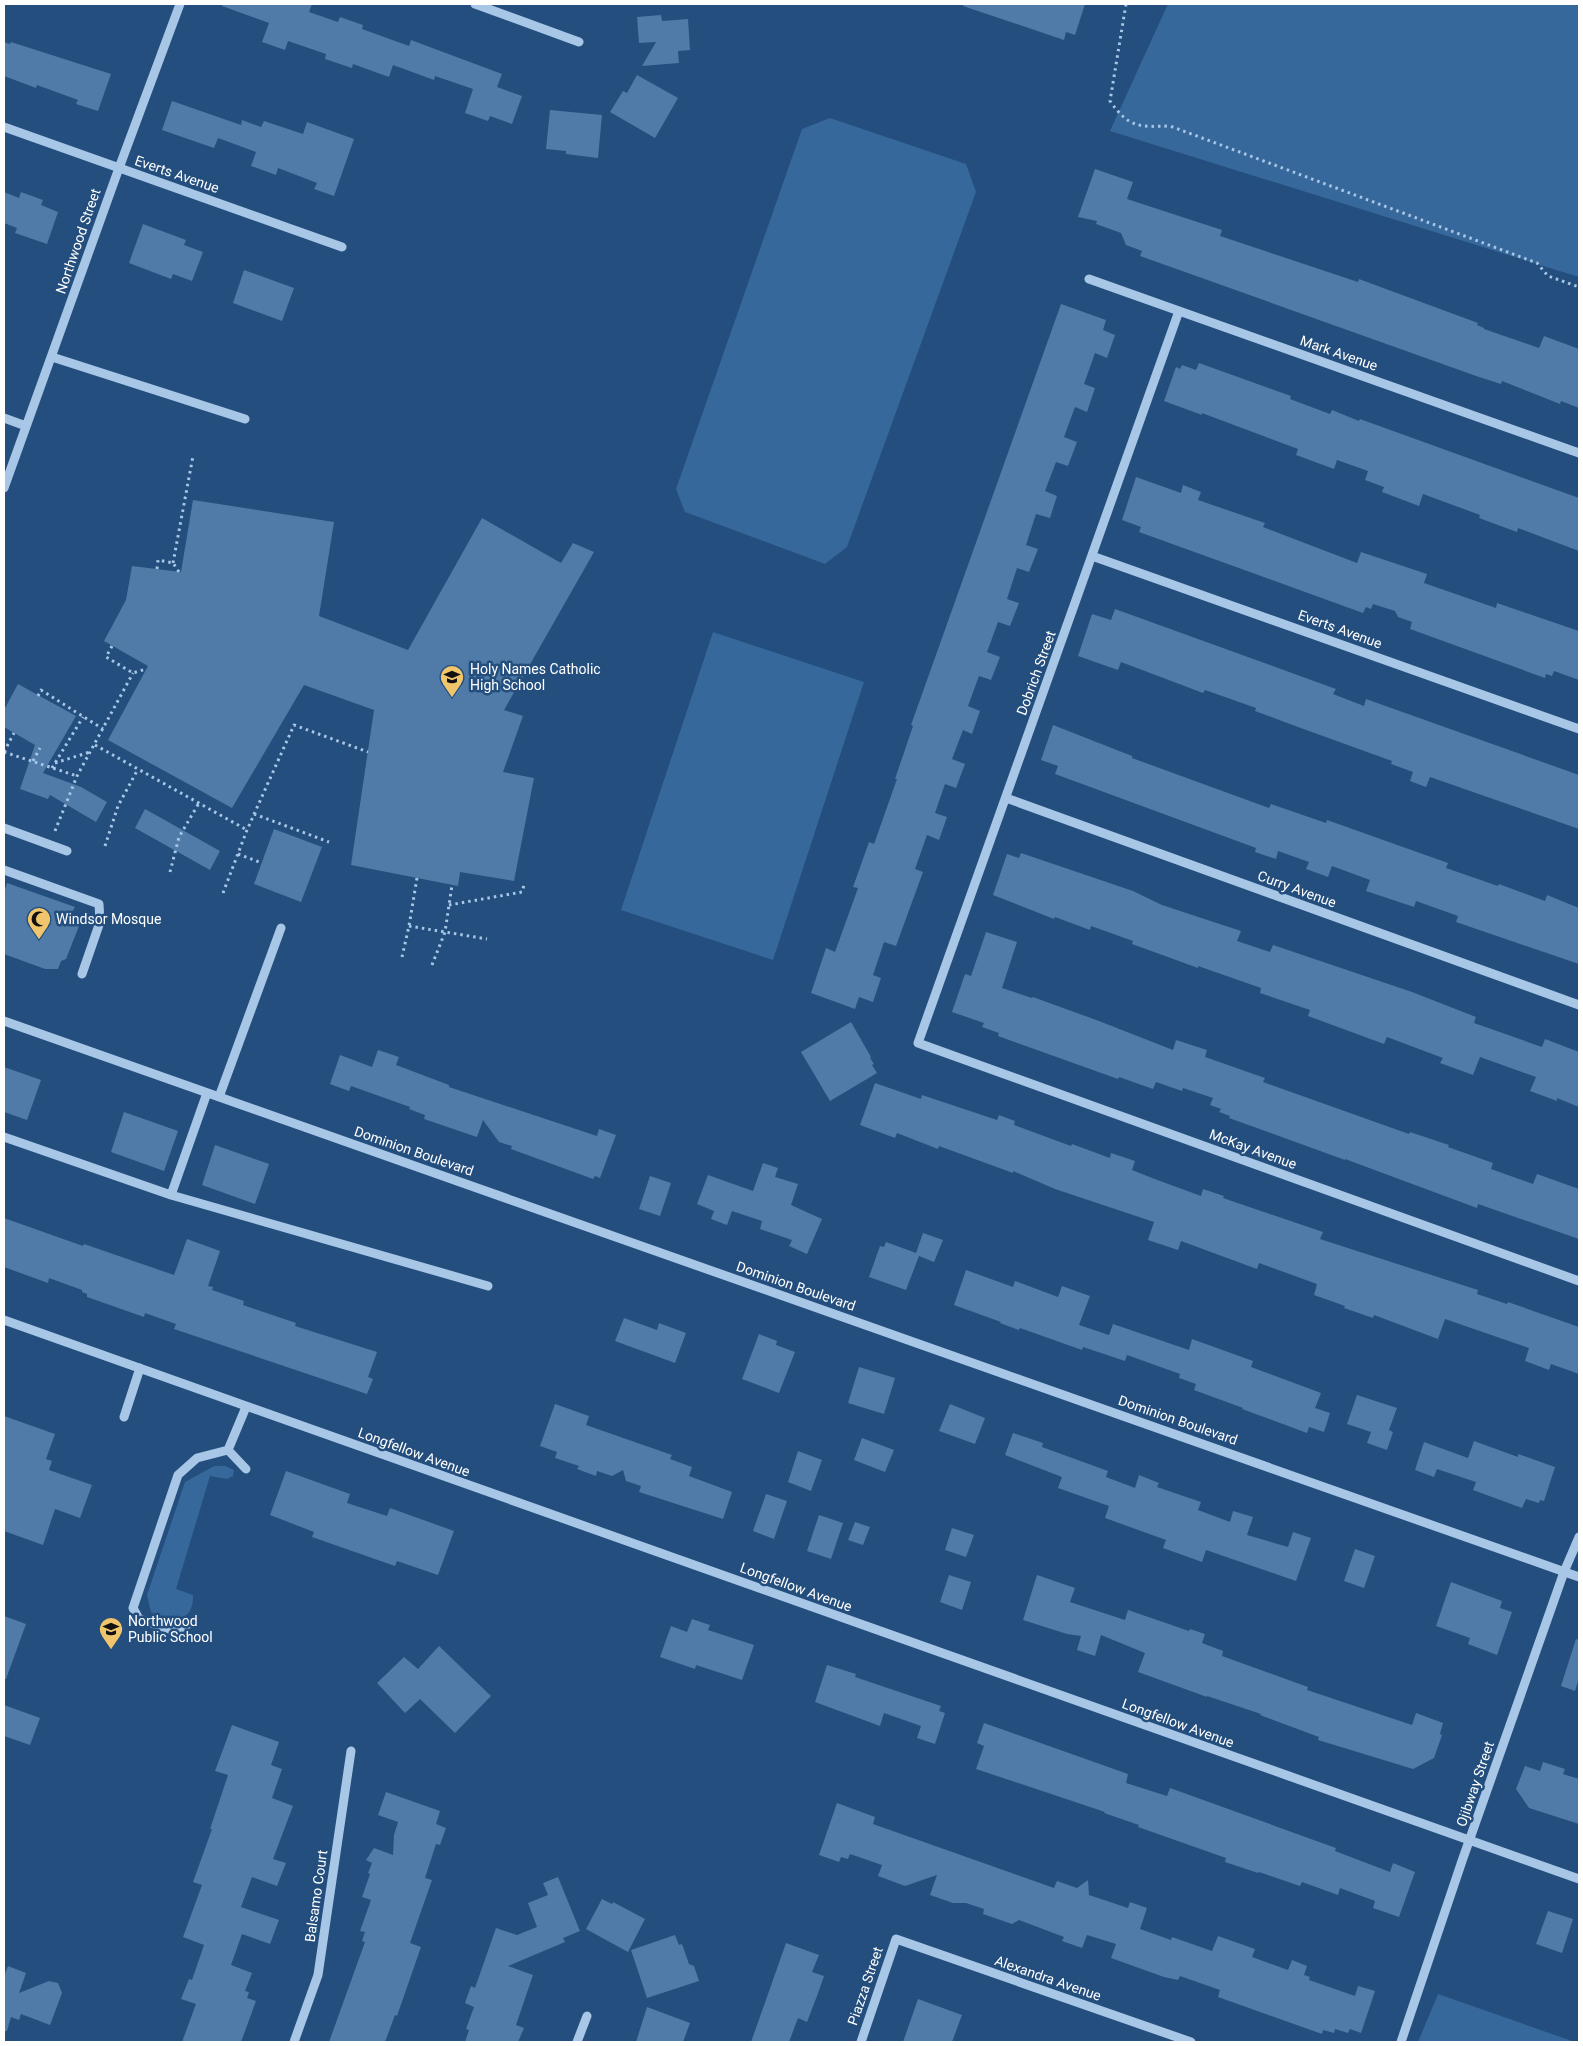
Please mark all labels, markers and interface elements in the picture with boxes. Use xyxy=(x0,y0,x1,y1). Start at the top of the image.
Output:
street label: Everts Avenue xyxy=(133,152,221,196)
street label: Northwood Street xyxy=(53,186,104,296)
street label: Mark Avenue xyxy=(1298,332,1380,374)
street label: Everts Avenue xyxy=(1296,606,1384,652)
street label: Dobrich Street xyxy=(1013,628,1059,717)
place label: Holy Names Catholic High School xyxy=(470,661,601,693)
school or university icon: Holy Names Catholic High School xyxy=(439,664,465,698)
street label: Curry Avenue xyxy=(1256,867,1338,911)
mosque icon: Windsor Mosque xyxy=(26,906,52,940)
place label: Windsor Mosque xyxy=(56,911,161,927)
street label: Dominion Boulevard xyxy=(352,1123,476,1179)
street label: McKay Avenue xyxy=(1207,1126,1299,1172)
street label: Dominion Boulevard xyxy=(734,1258,858,1314)
street label: Dominion Boulevard xyxy=(1116,1392,1240,1448)
street label: Longfellow Avenue xyxy=(356,1424,472,1480)
street label: Longfellow Avenue xyxy=(738,1559,854,1615)
place label: Northwood Public School xyxy=(128,1613,213,1645)
school or university icon: Northwood Public School xyxy=(98,1616,124,1650)
street label: Longfellow Avenue xyxy=(1120,1695,1236,1751)
street label: Ojibway Street xyxy=(1453,1739,1497,1829)
street label: Balsamo Court xyxy=(302,1849,330,1943)
street label: Piazza Street xyxy=(844,1944,886,2027)
street label: Alexandra Avenue xyxy=(993,1952,1103,2004)

